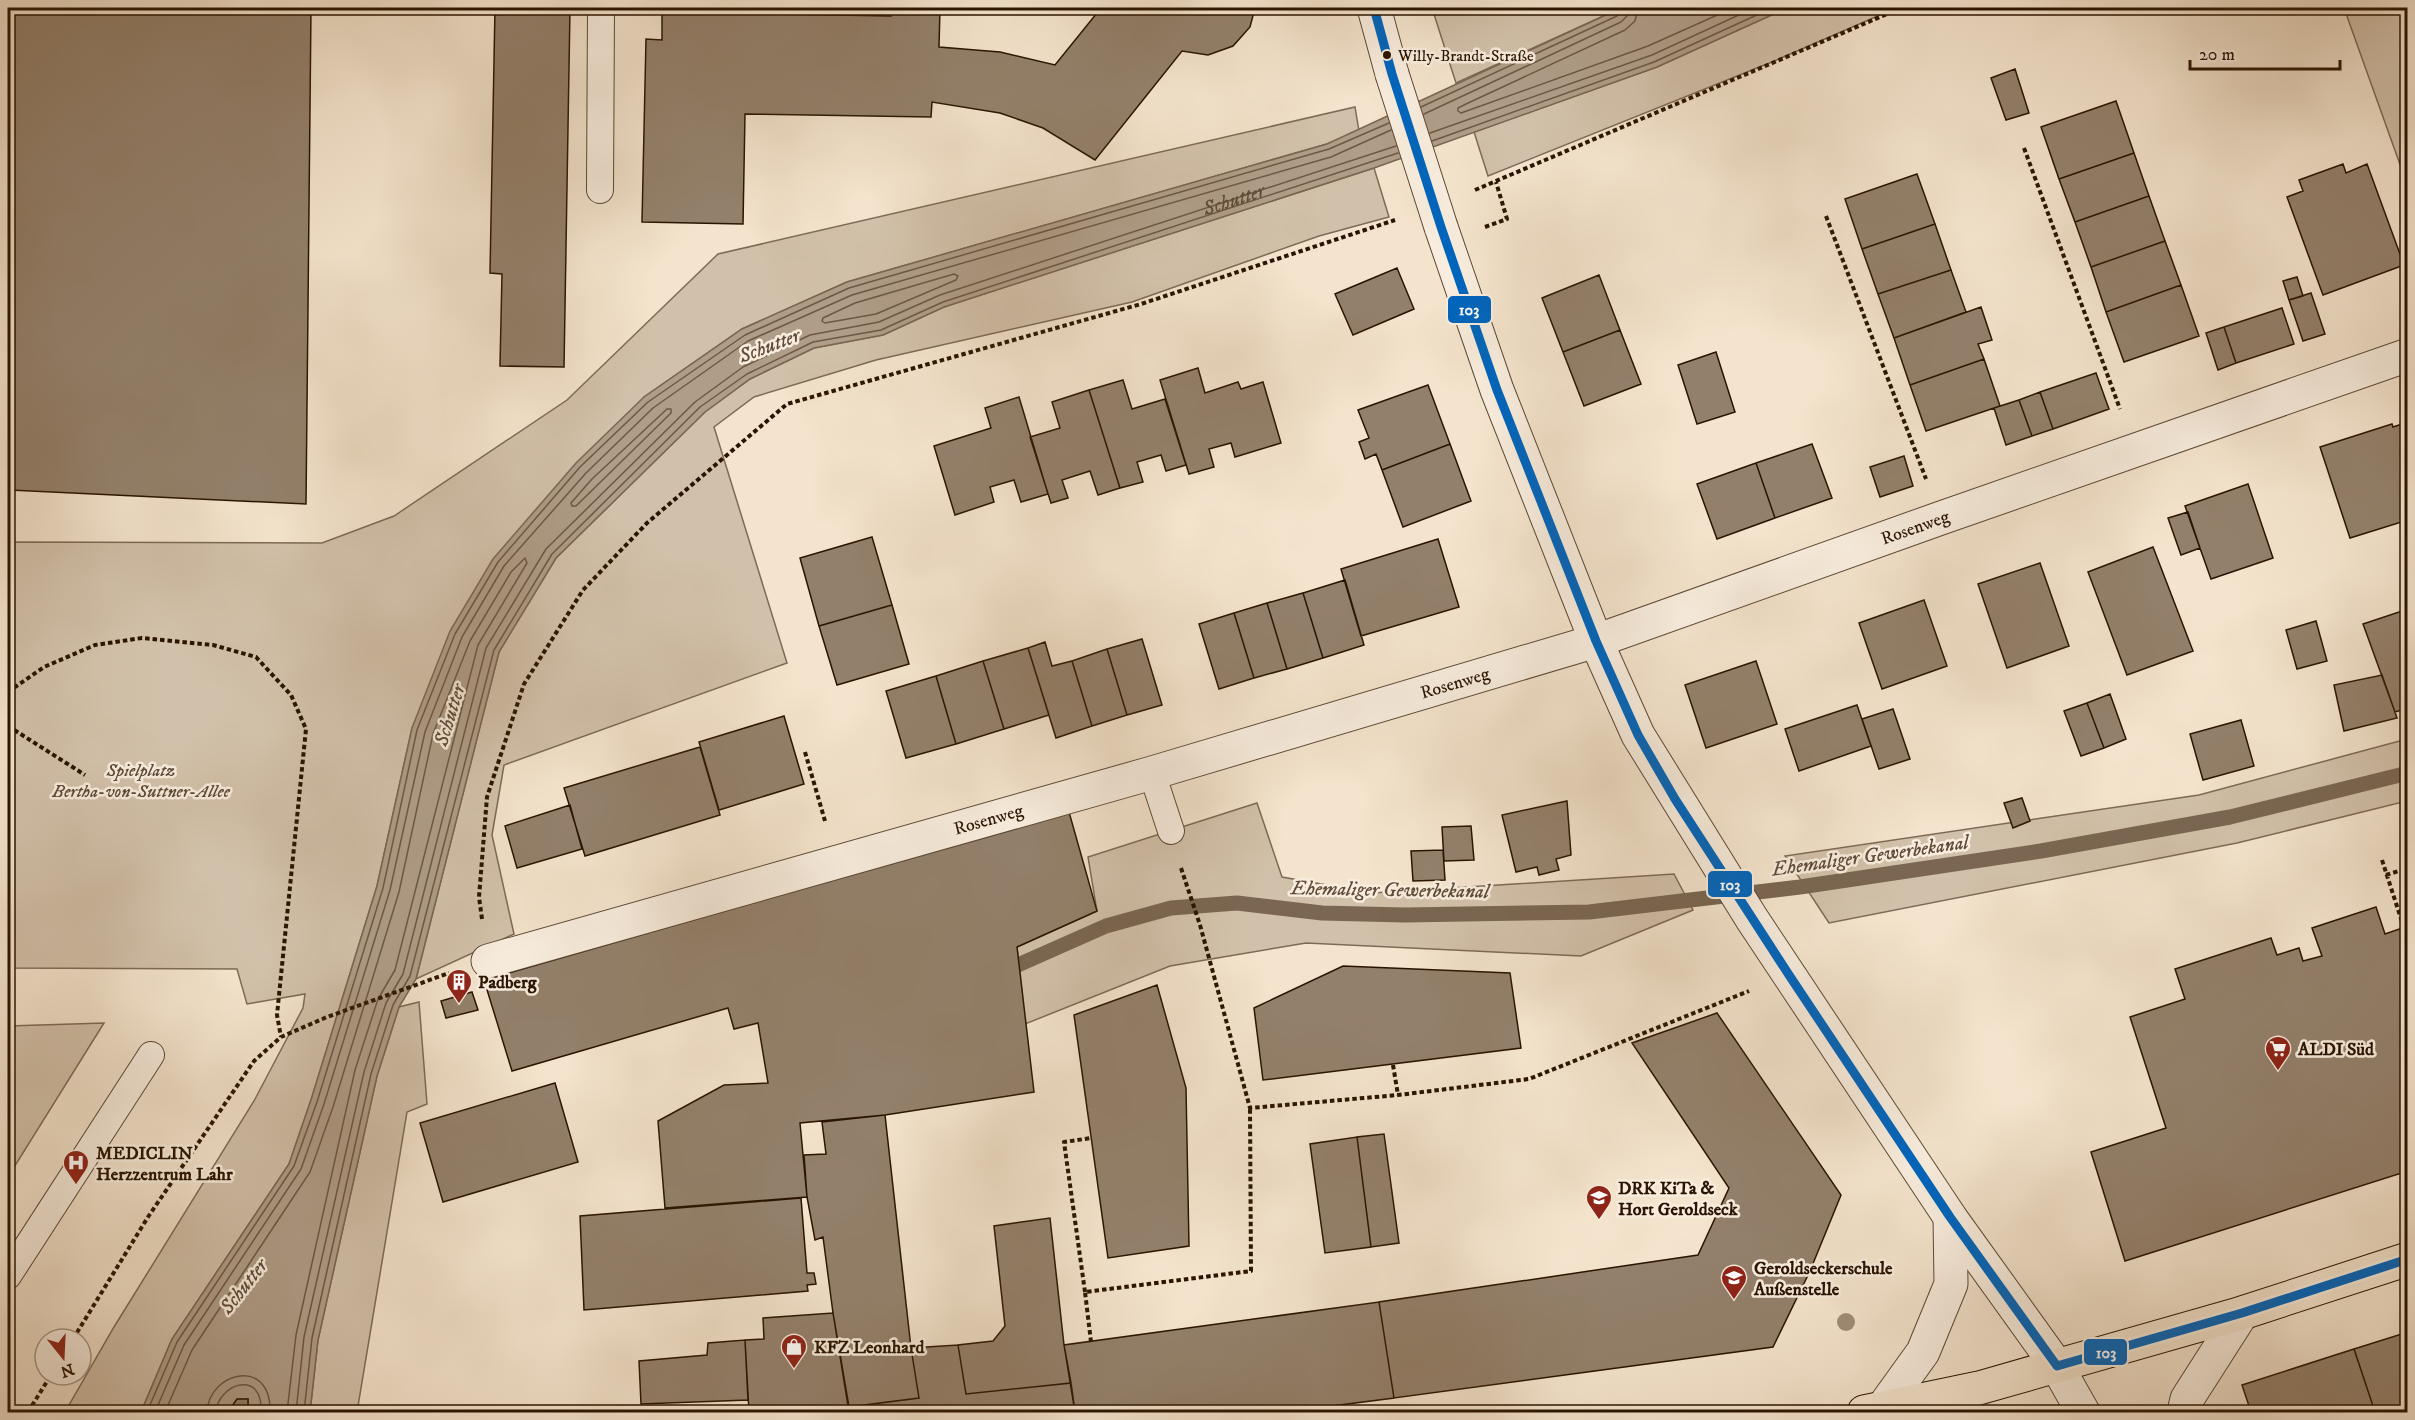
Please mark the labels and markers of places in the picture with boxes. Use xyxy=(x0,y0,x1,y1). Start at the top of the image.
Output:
place label: Willy-Brandt-Straße xyxy=(1397,46,1534,66)
marker: Willy-Brandt-Straße xyxy=(1381,49,1393,61)
building icon: Padberg xyxy=(444,967,474,1005)
place label: Padberg xyxy=(478,972,538,994)
supermarket icon: ALDI Süd xyxy=(2263,1034,2293,1072)
place label: ALDI Süd xyxy=(2297,1039,2375,1061)
place label: MEDICLIN Herzzentrum Lahr xyxy=(96,1143,233,1186)
hospital icon: MEDICLIN Herzzentrum Lahr xyxy=(61,1148,91,1186)
place label: DRK KiTa & Hort Geroldseck xyxy=(1618,1178,1739,1221)
school or university icon: DRK KiTa & Hort Geroldseck xyxy=(1584,1183,1614,1221)
place label: Geroldseckerschule Außenstelle xyxy=(1753,1258,1893,1301)
school or university icon: Geroldseckerschule Außenstelle xyxy=(1719,1263,1749,1301)
shop icon: KFZ Leonhard xyxy=(779,1332,809,1370)
place label: KFZ Leonhard xyxy=(814,1337,925,1359)

